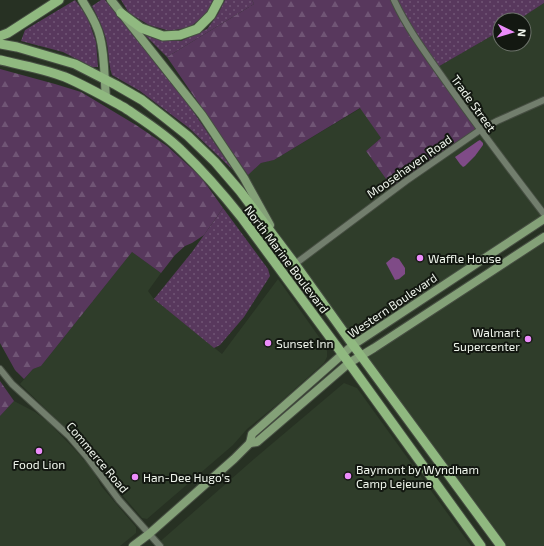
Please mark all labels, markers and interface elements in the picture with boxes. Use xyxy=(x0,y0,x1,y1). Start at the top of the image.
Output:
north arrow xyxy=(492,12,532,52)
text: N xyxy=(516,28,529,37)
street label: Trade Street xyxy=(449,72,499,134)
street label: Moosehaven Road xyxy=(364,132,454,200)
street label: North Marine Boulevard xyxy=(242,203,332,315)
place label: Waffle House xyxy=(428,251,501,265)
marker: Waffle House xyxy=(415,253,425,263)
street label: Western Boulevard xyxy=(345,270,439,340)
place label: Walmart Supercenter xyxy=(453,325,520,353)
marker: Walmart Supercenter xyxy=(523,334,533,344)
place label: Sunset Inn xyxy=(276,336,333,350)
marker: Sunset Inn xyxy=(263,338,273,348)
street label: Commerce Road xyxy=(64,419,132,495)
marker: Food Lion xyxy=(34,446,44,456)
place label: Food Lion xyxy=(13,457,65,471)
place label: Baymont by Wyndham Camp Lejeune xyxy=(356,462,479,491)
place label: Han-Dee Hugo's xyxy=(143,470,230,484)
marker: Baymont by Wyndham Camp Lejeune xyxy=(343,471,353,481)
marker: Han-Dee Hugo's xyxy=(130,472,140,482)

